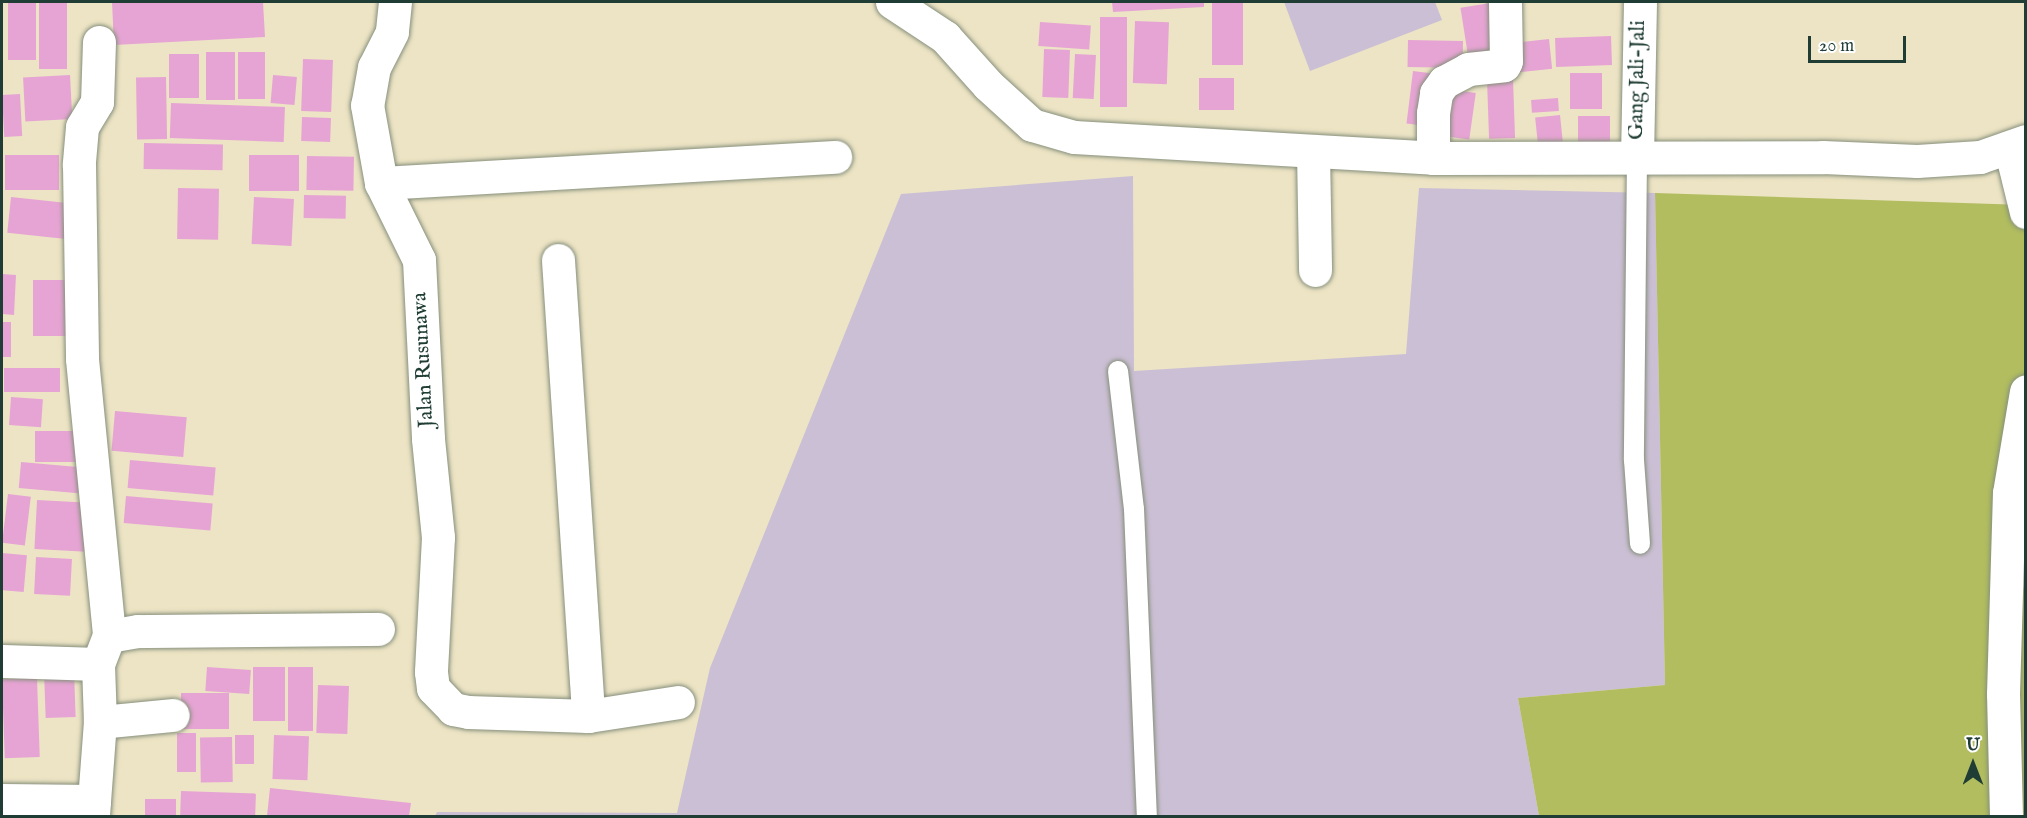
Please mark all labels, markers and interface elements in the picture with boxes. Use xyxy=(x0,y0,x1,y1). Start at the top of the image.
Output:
street label: Gang Jali-Jali xyxy=(1624,20,1652,140)
scale bar xyxy=(1811,24,1908,62)
text: 20 m xyxy=(1819,35,1854,58)
street label: Jalan Rusunawa xyxy=(408,292,440,428)
north arrow xyxy=(1943,734,2003,794)
text: U xyxy=(1966,736,1980,756)

